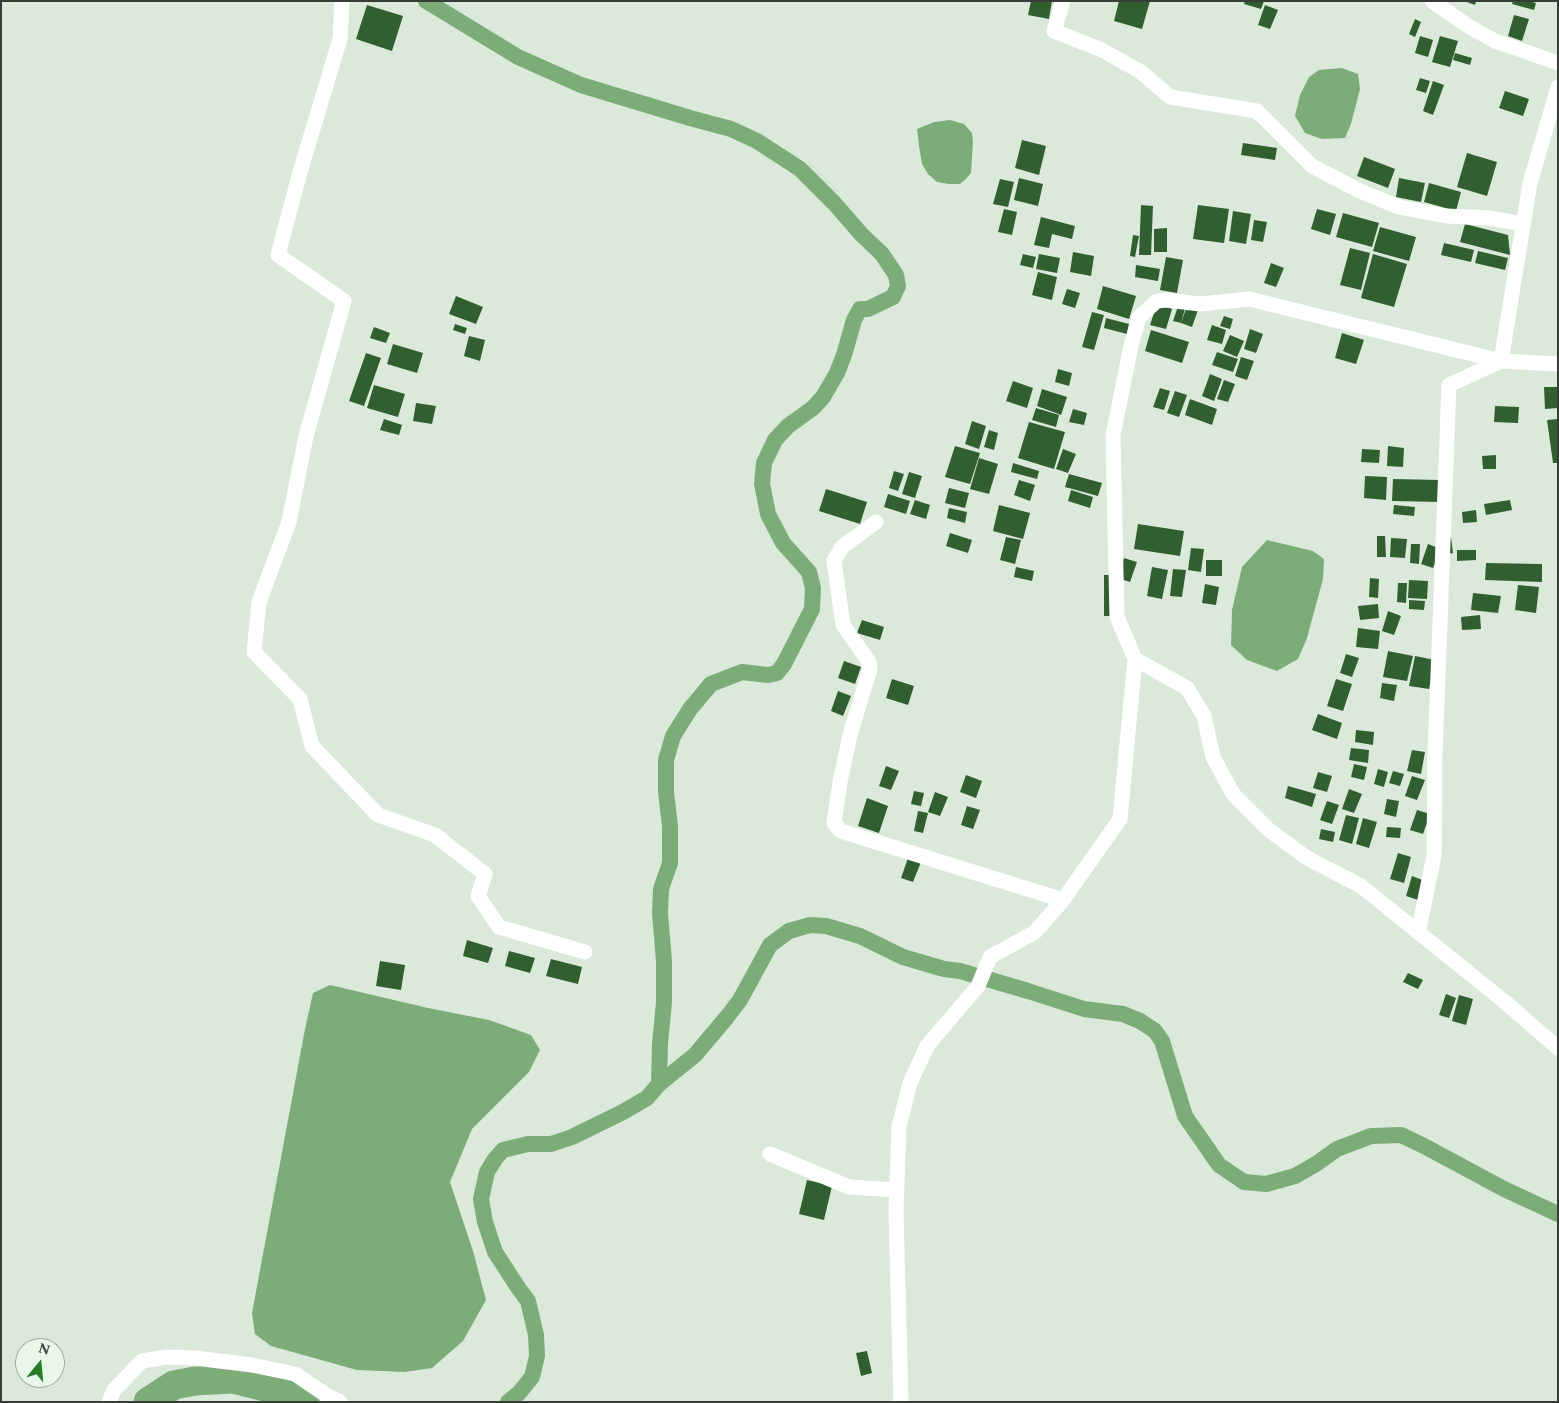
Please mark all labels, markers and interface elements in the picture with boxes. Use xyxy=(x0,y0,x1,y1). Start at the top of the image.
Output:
text: N xyxy=(36,1337,53,1361)
north arrow xyxy=(15,1338,65,1388)

